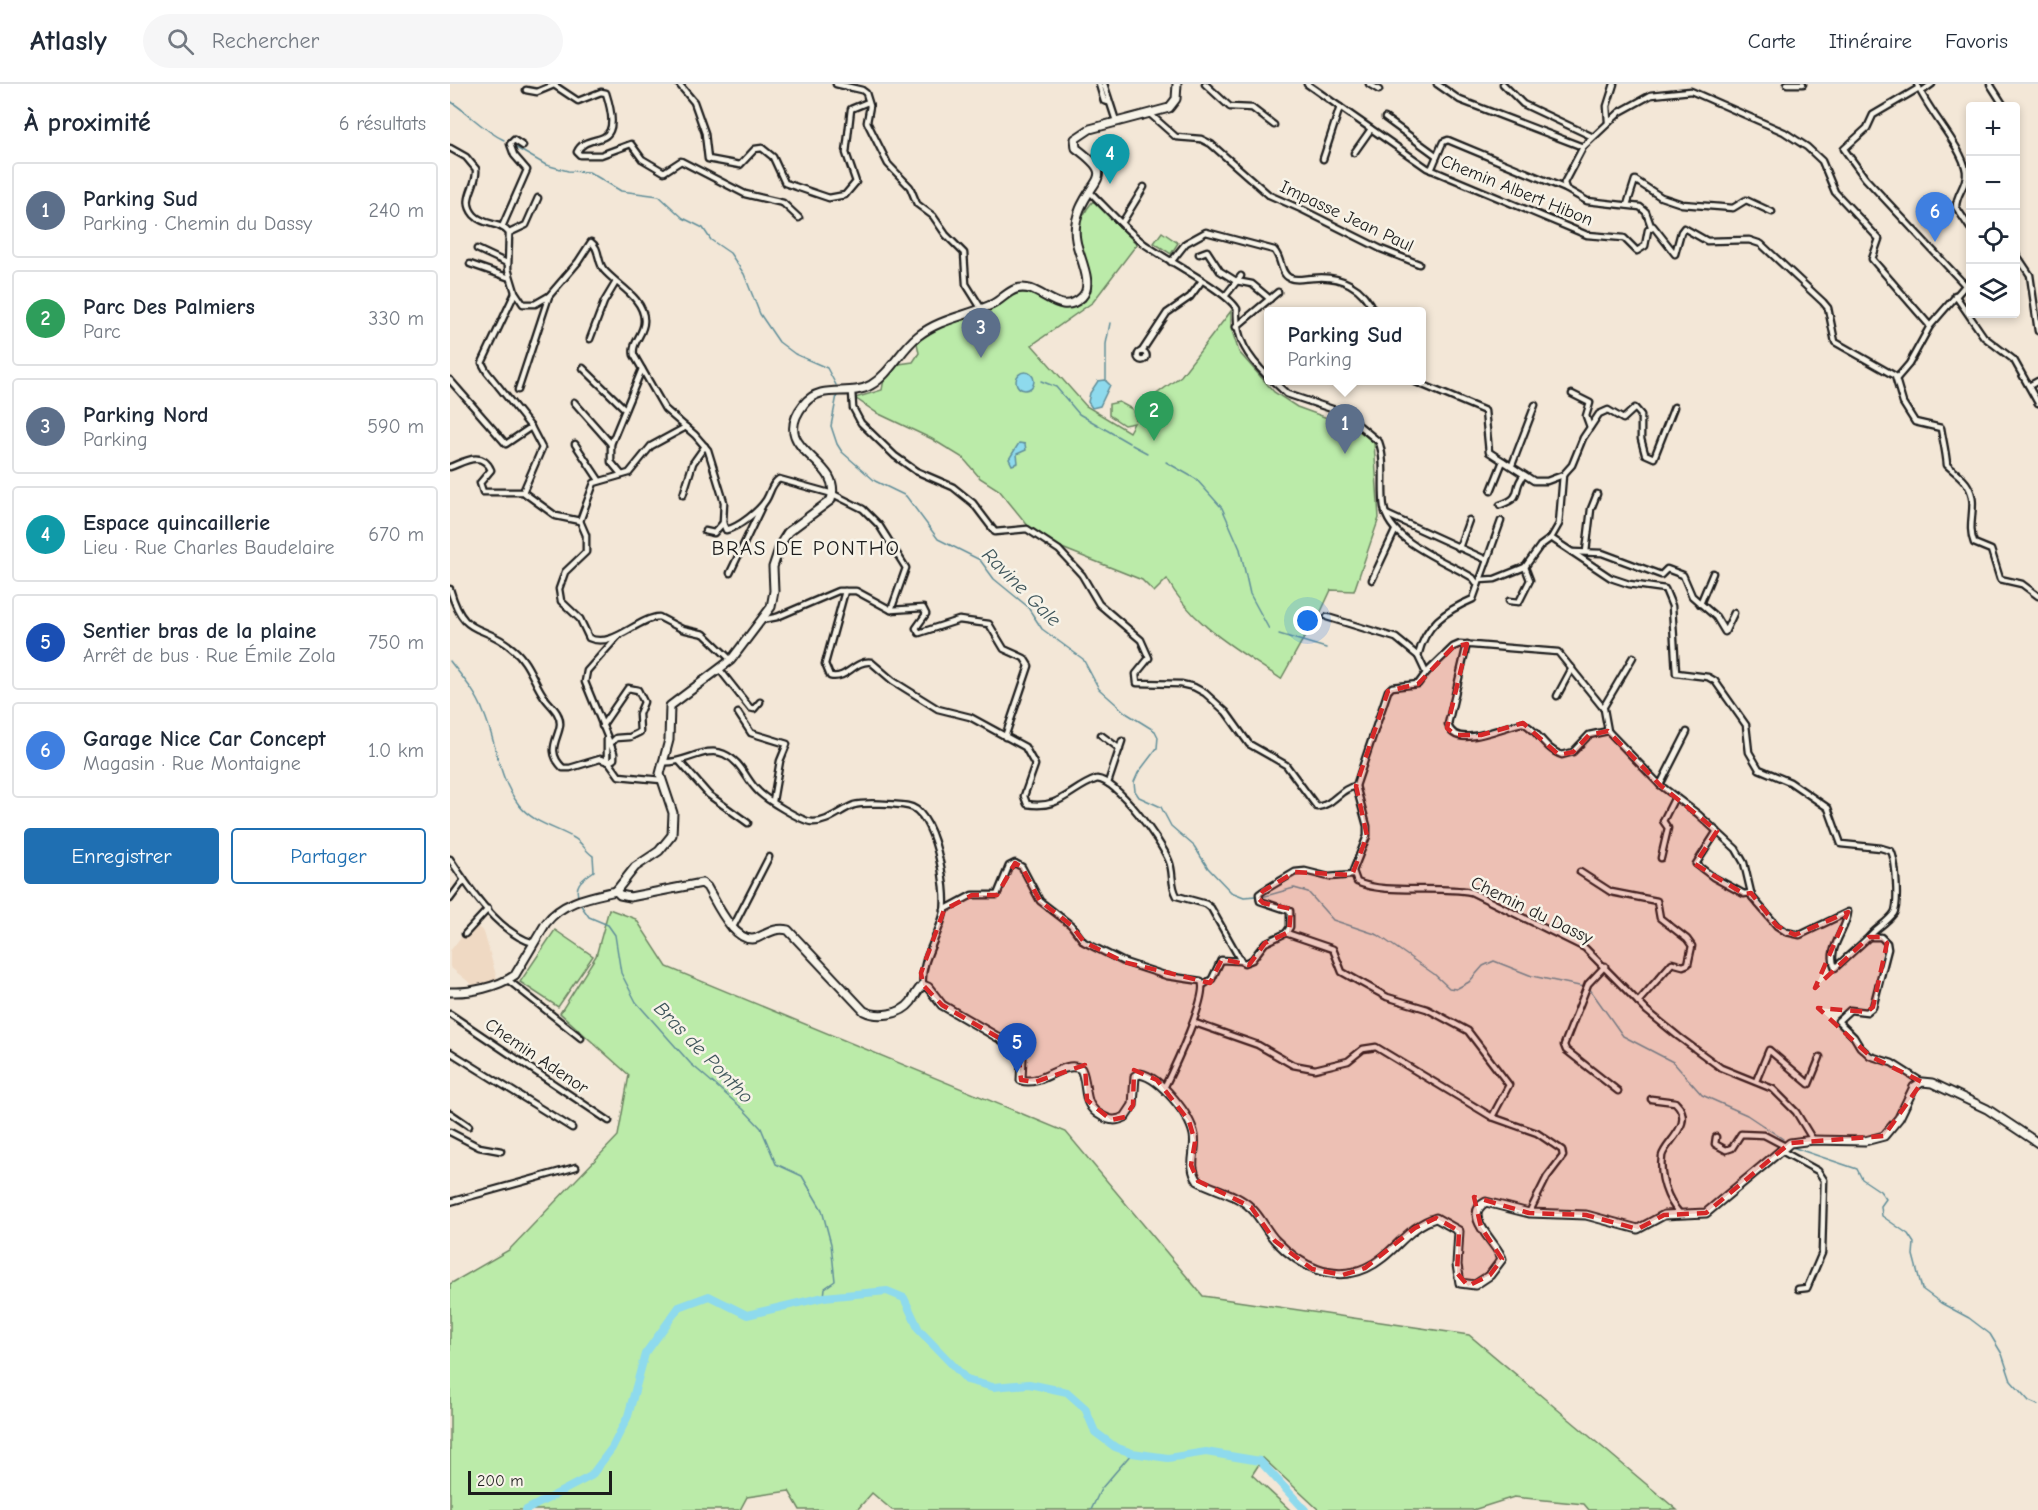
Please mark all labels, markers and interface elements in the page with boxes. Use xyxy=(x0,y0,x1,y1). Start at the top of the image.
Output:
search box xyxy=(143,14,563,68)
text: Atlasly xyxy=(30,25,107,57)
icon: search xyxy=(164,25,197,58)
text: Rechercher xyxy=(212,28,319,54)
text: Carte xyxy=(1748,29,1796,53)
text: Itinéraire xyxy=(1829,29,1912,53)
text: Favoris xyxy=(1945,29,2008,53)
map controls xyxy=(1966,102,2020,318)
button: + xyxy=(1966,102,2020,156)
text: À proximité xyxy=(24,108,151,138)
text: 6 résultats xyxy=(339,112,426,135)
pin: 4 xyxy=(1090,135,1130,184)
street label: Chemin Albert Hibon xyxy=(1438,150,1596,231)
button: − xyxy=(1966,156,2020,210)
street label: Impasse Jean Paul xyxy=(1277,176,1417,257)
text: Parking Sud xyxy=(83,186,198,212)
pin: 6 xyxy=(1916,192,1954,242)
text: 1 xyxy=(42,199,49,222)
text: 240 m xyxy=(369,199,424,222)
button: locate xyxy=(1966,210,2020,264)
text: Parking · Chemin du Dassy xyxy=(83,212,312,235)
button: layers xyxy=(1966,264,2020,318)
text: Parc Des Palmiers xyxy=(83,294,255,320)
text: 2 xyxy=(41,307,50,330)
text: 330 m xyxy=(368,307,424,330)
popup xyxy=(1264,307,1426,385)
pin: 3 xyxy=(962,308,1000,358)
text: Parc xyxy=(83,320,121,343)
text: Parking Sud xyxy=(1288,322,1403,348)
text: Parking xyxy=(1288,348,1352,371)
pin: 2 xyxy=(1134,392,1174,441)
text: Parking Nord xyxy=(83,402,209,428)
pin: 1 xyxy=(1326,404,1364,454)
text: 3 xyxy=(41,415,50,438)
text: 590 m xyxy=(367,415,424,438)
text: Parking xyxy=(83,428,148,451)
text: Espace quincaillerie xyxy=(83,510,270,536)
text: 4 xyxy=(41,523,50,546)
text: 670 m xyxy=(368,523,424,546)
text: Lieu · Rue Charles Baudelaire xyxy=(83,536,335,559)
district label: BRAS DE PONTHO xyxy=(712,536,900,560)
water label: Ravine Gale xyxy=(977,543,1066,632)
your location xyxy=(1293,606,1322,635)
text: Sentier bras de la plaine xyxy=(83,618,316,644)
text: 5 xyxy=(40,631,51,654)
text: 750 m xyxy=(368,631,424,654)
text: Arrêt de bus · Rue Émile Zola xyxy=(83,644,336,667)
text: Garage Nice Car Concept xyxy=(83,726,326,752)
text: 6 xyxy=(40,739,51,762)
text: 1.0 km xyxy=(368,739,424,762)
text: Magasin · Rue Montaigne xyxy=(83,752,301,775)
button: Enregistrer xyxy=(24,828,219,884)
button: Partager xyxy=(231,828,426,884)
street label: Chemin du Dassy xyxy=(1467,872,1597,949)
water label: Bras de Pontho xyxy=(649,997,758,1108)
street label: Chemin Adenor xyxy=(481,1014,593,1099)
pin: 5 xyxy=(998,1024,1036,1073)
scale bar xyxy=(468,1468,612,1496)
text: 200 m xyxy=(477,1472,523,1490)

